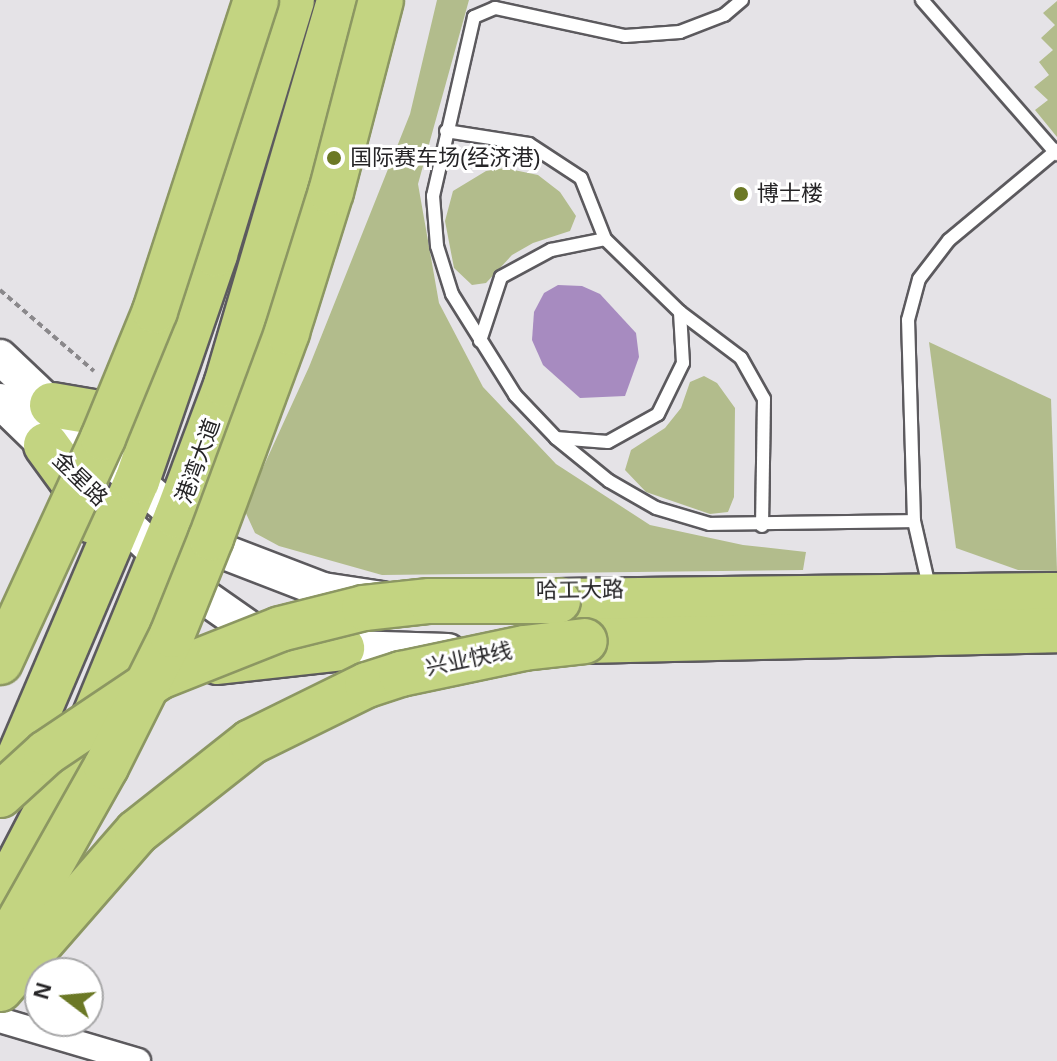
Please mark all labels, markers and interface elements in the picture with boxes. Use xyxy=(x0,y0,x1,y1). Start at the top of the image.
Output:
place label: 国际赛车场(经济港) xyxy=(350,145,541,171)
marker: 国际赛车场(经济港) xyxy=(325,149,343,167)
place label: 博士楼 xyxy=(757,181,823,207)
marker: 博士楼 xyxy=(732,185,750,203)
street label: 港湾大道 xyxy=(171,415,225,507)
street label: 金星路 xyxy=(47,447,113,511)
street label: 哈工大路 xyxy=(536,576,624,604)
street label: 兴业快线 xyxy=(423,637,515,681)
north arrow xyxy=(24,957,104,1037)
text: N xyxy=(28,980,57,1002)

